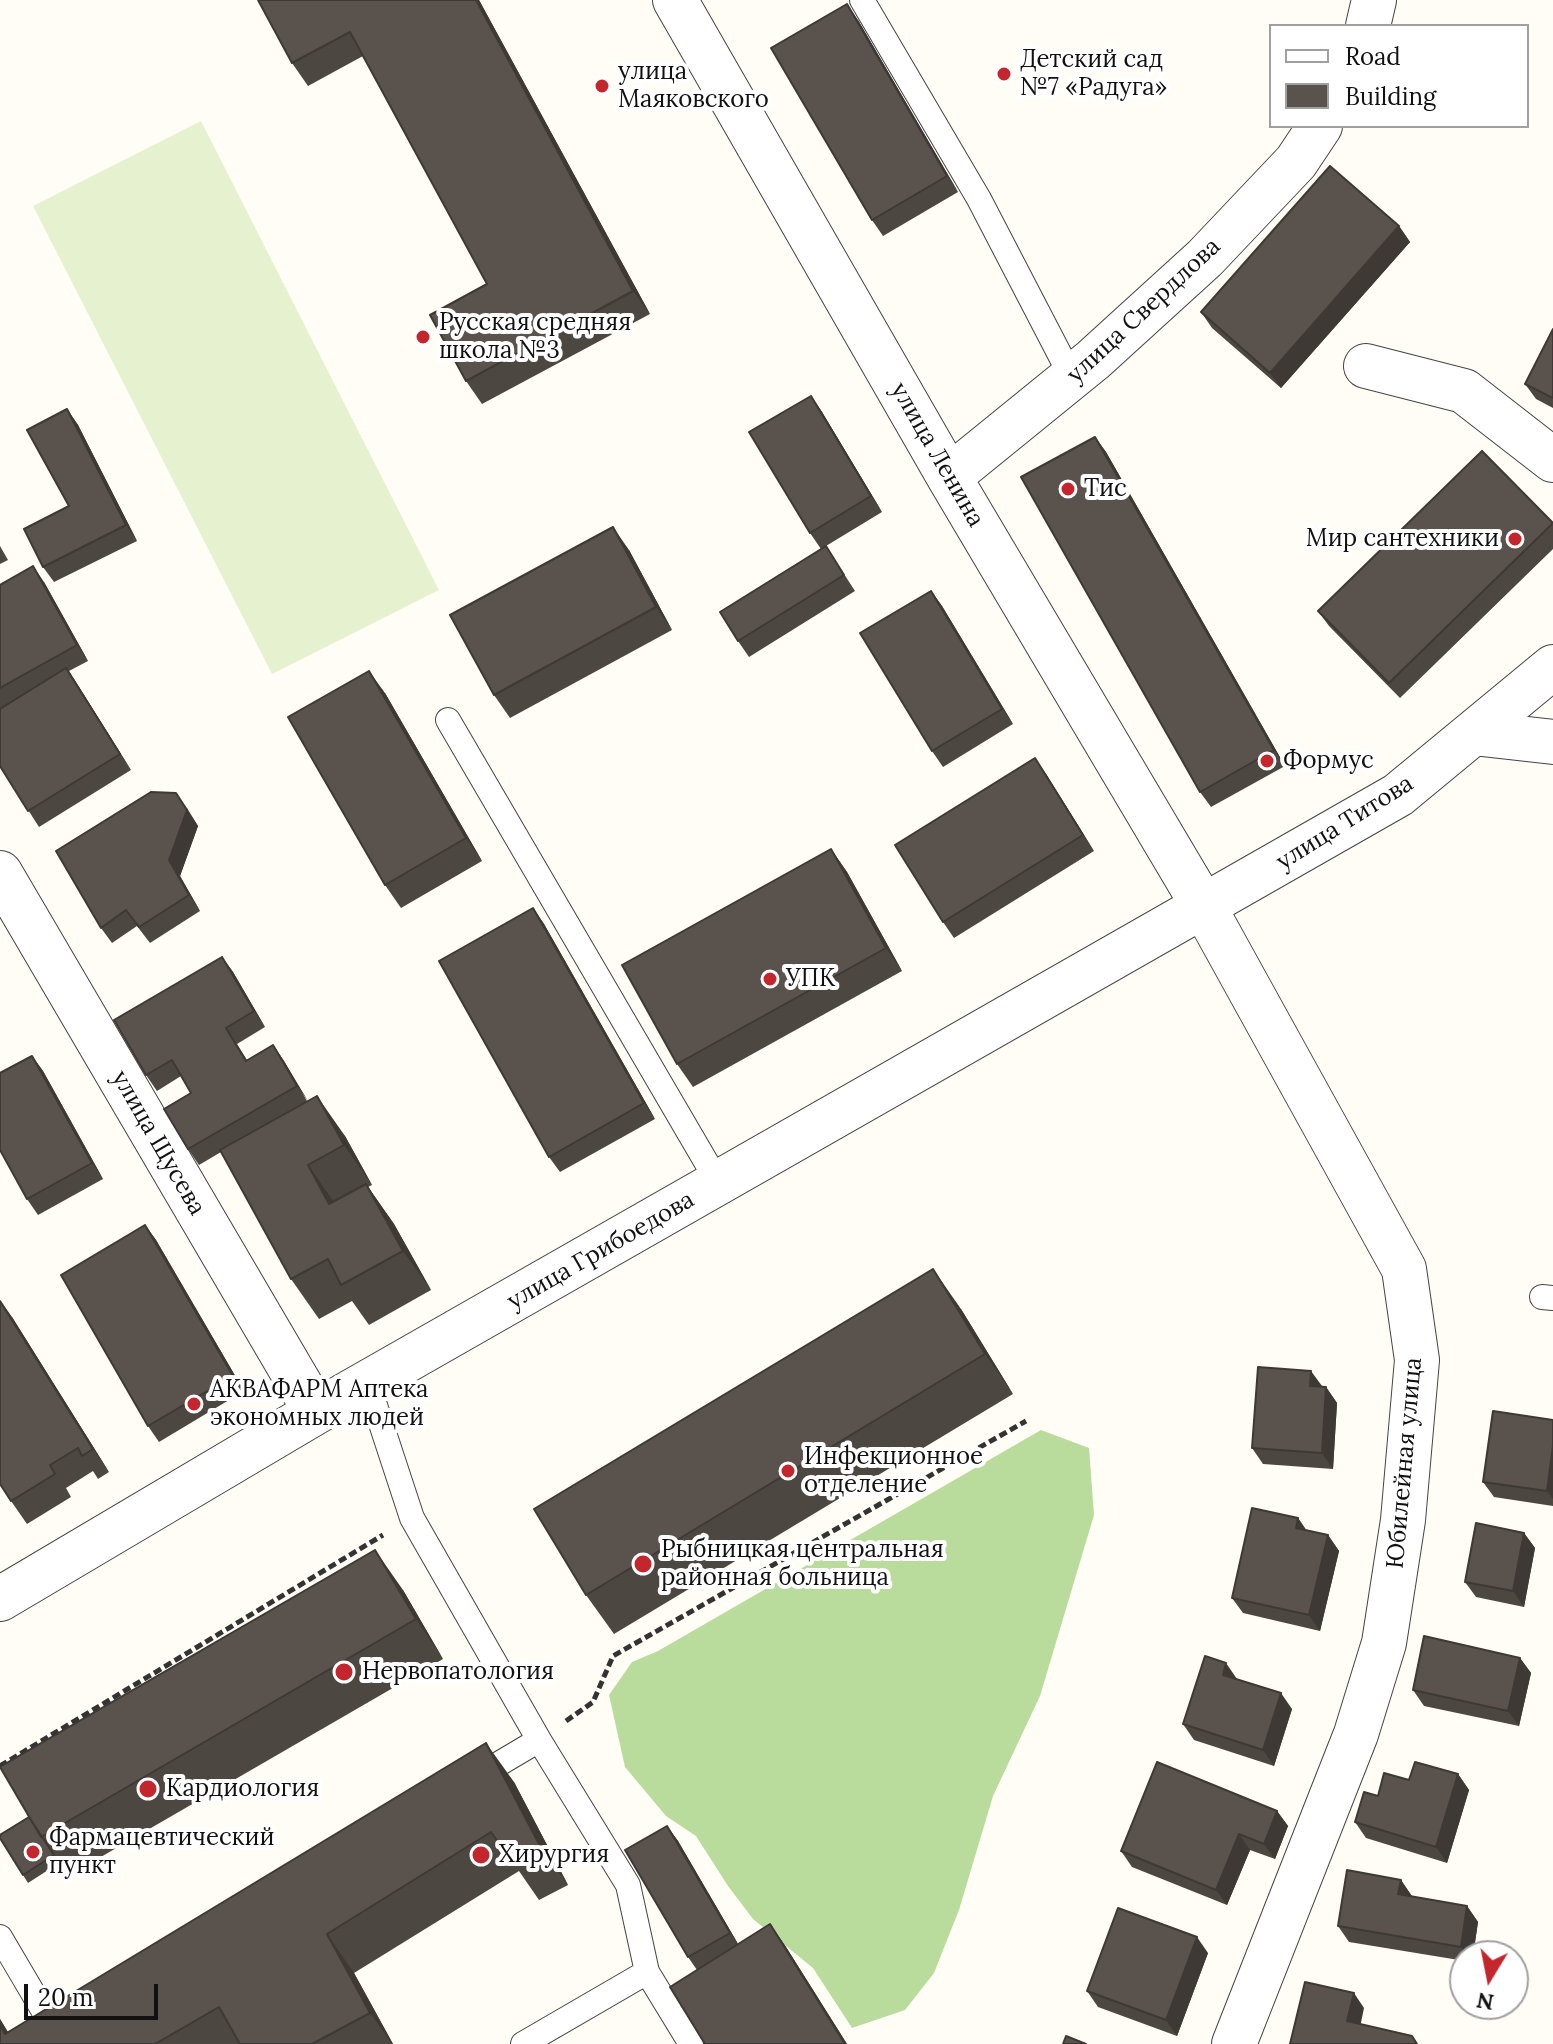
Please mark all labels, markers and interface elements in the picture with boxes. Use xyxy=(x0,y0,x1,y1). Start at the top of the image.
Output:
legend xyxy=(1269,24,1529,128)
text: Road xyxy=(1345,41,1401,72)
place label: Детский сад №7 «Радуга» xyxy=(1020,46,1167,102)
place label: улица Маяковского xyxy=(618,58,769,114)
marker: Детский сад №7 «Радуга» xyxy=(995,65,1013,83)
marker: улица Маяковского xyxy=(593,77,611,95)
text: Building xyxy=(1345,81,1436,112)
street label: улица Свердлова xyxy=(1061,233,1227,389)
place label: Русская средняя школа №3 xyxy=(439,309,631,365)
marker: Русская средняя школа №3 xyxy=(414,328,432,346)
street label: улица Ленина xyxy=(884,378,990,532)
place label: Тис xyxy=(1084,475,1127,503)
marker: Тис xyxy=(1059,480,1077,498)
place label: Мир сантехники xyxy=(1306,525,1499,553)
marker: Мир сантехники xyxy=(1506,530,1524,548)
place label: Формус xyxy=(1283,747,1374,775)
marker: Формус xyxy=(1258,752,1276,770)
street label: улица Титова xyxy=(1271,769,1419,877)
place label: УПК xyxy=(786,965,835,993)
marker: УПК xyxy=(761,970,779,988)
street label: улица Щусева xyxy=(105,1066,211,1220)
street label: улица Грибоедова xyxy=(502,1186,700,1316)
street label: Юбилейная улица xyxy=(1381,1356,1429,1570)
place label: АКВАФАРМ Аптека экономных людей xyxy=(210,1376,428,1432)
marker: АКВАФАРМ Аптека экономных людей xyxy=(185,1395,203,1413)
place label: Инфекционное отделение xyxy=(804,1443,983,1499)
marker: Инфекционное отделение xyxy=(779,1462,797,1480)
place label: Рыбницкая центральная районная больница xyxy=(661,1536,944,1592)
marker: Рыбницкая центральная районная больница xyxy=(632,1553,654,1575)
place label: Нервопатология xyxy=(362,1658,554,1686)
marker: Нервопатология xyxy=(333,1661,355,1683)
place label: Кардиология xyxy=(166,1775,319,1803)
marker: Кардиология xyxy=(137,1778,159,1800)
place label: Фармацевтический пункт xyxy=(49,1824,275,1880)
place label: Хирургия xyxy=(499,1841,609,1869)
marker: Фармацевтический пункт xyxy=(24,1843,42,1861)
marker: Хирургия xyxy=(470,1844,492,1866)
north arrow xyxy=(1449,1940,1529,2020)
scale bar xyxy=(28,1968,162,2018)
text: 20 m xyxy=(38,1982,94,2013)
text: N xyxy=(1474,1986,1496,2017)

